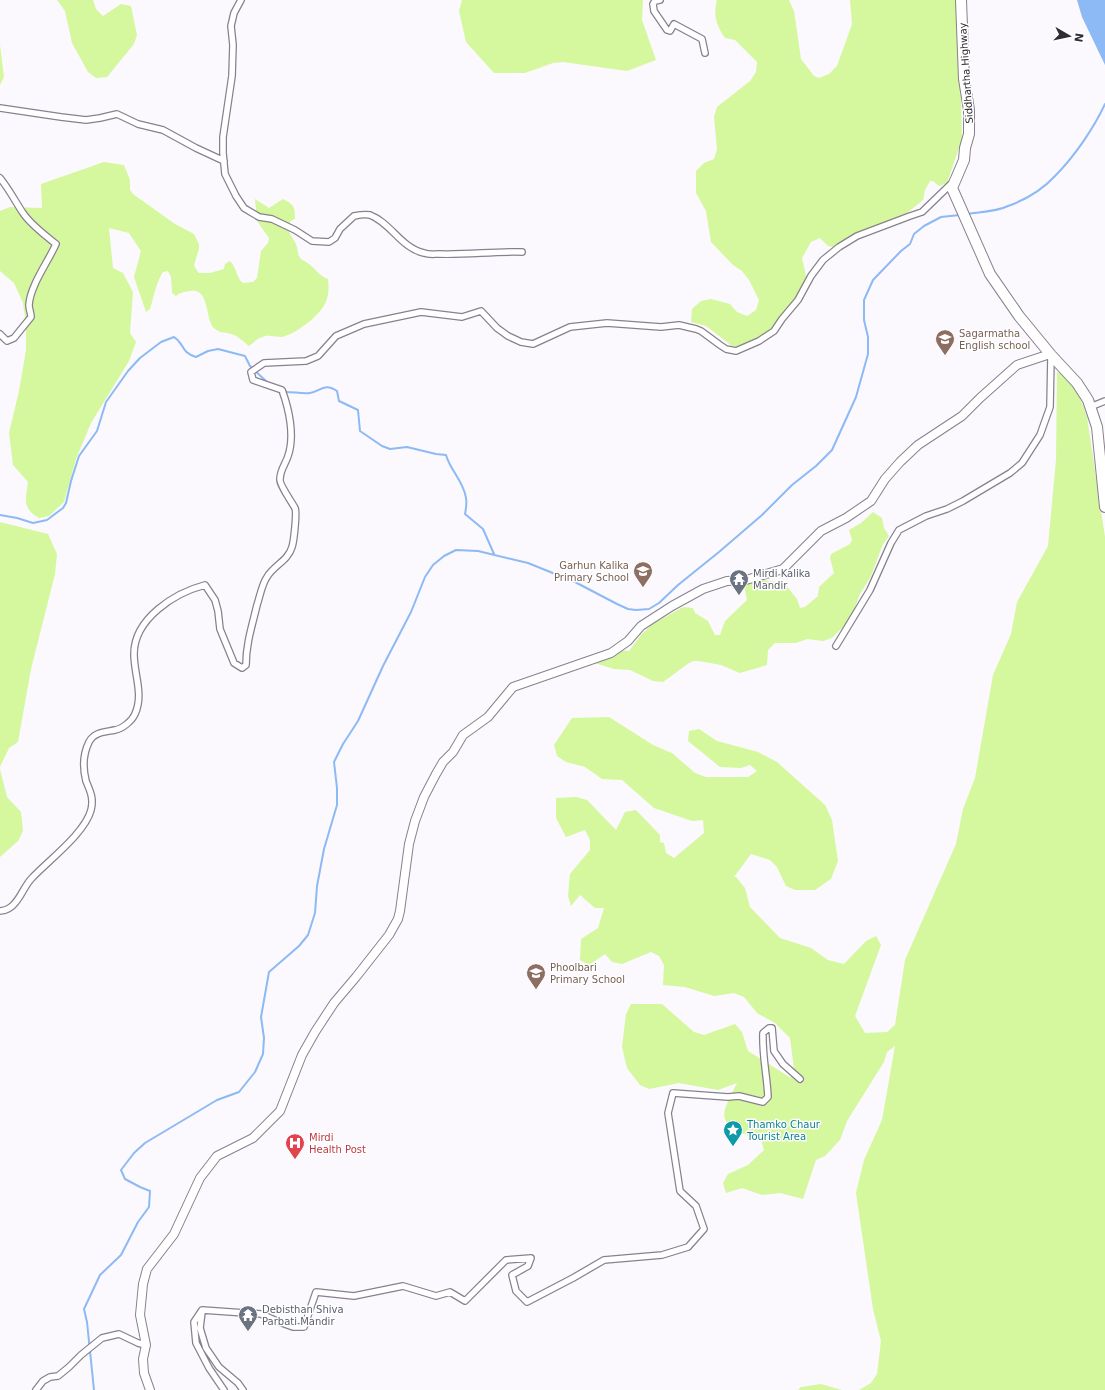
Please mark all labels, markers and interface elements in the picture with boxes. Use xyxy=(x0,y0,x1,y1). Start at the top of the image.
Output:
north arrow xyxy=(1049,16,1089,56)
street label: Siddhartha Highway xyxy=(957,22,975,124)
text: N xyxy=(1071,32,1086,43)
school or university icon: Sagarmatha English school xyxy=(934,328,956,356)
place label: Sagarmatha English school xyxy=(959,328,1030,351)
place label: Garhun Kalika Primary School xyxy=(554,560,629,583)
school or university icon: Garhun Kalika Primary School xyxy=(632,560,654,588)
temple icon: Mirdi Kalika Mandir xyxy=(728,568,750,596)
place label: Mirdi Kalika Mandir xyxy=(753,568,810,591)
school or university icon: Phoolbari Primary School xyxy=(525,962,547,990)
place label: Phoolbari Primary School xyxy=(550,962,625,985)
place icon: Thamko Chaur Tourist Area xyxy=(722,1119,744,1147)
place label: Thamko Chaur Tourist Area xyxy=(746,1119,821,1142)
hospital icon: Mirdi Health Post xyxy=(284,1132,306,1160)
place label: Mirdi Health Post xyxy=(309,1132,366,1155)
temple icon: Debisthan Shiva Parbati Mandir xyxy=(237,1304,259,1332)
place label: Debisthan Shiva Parbati Mandir xyxy=(262,1304,344,1327)

